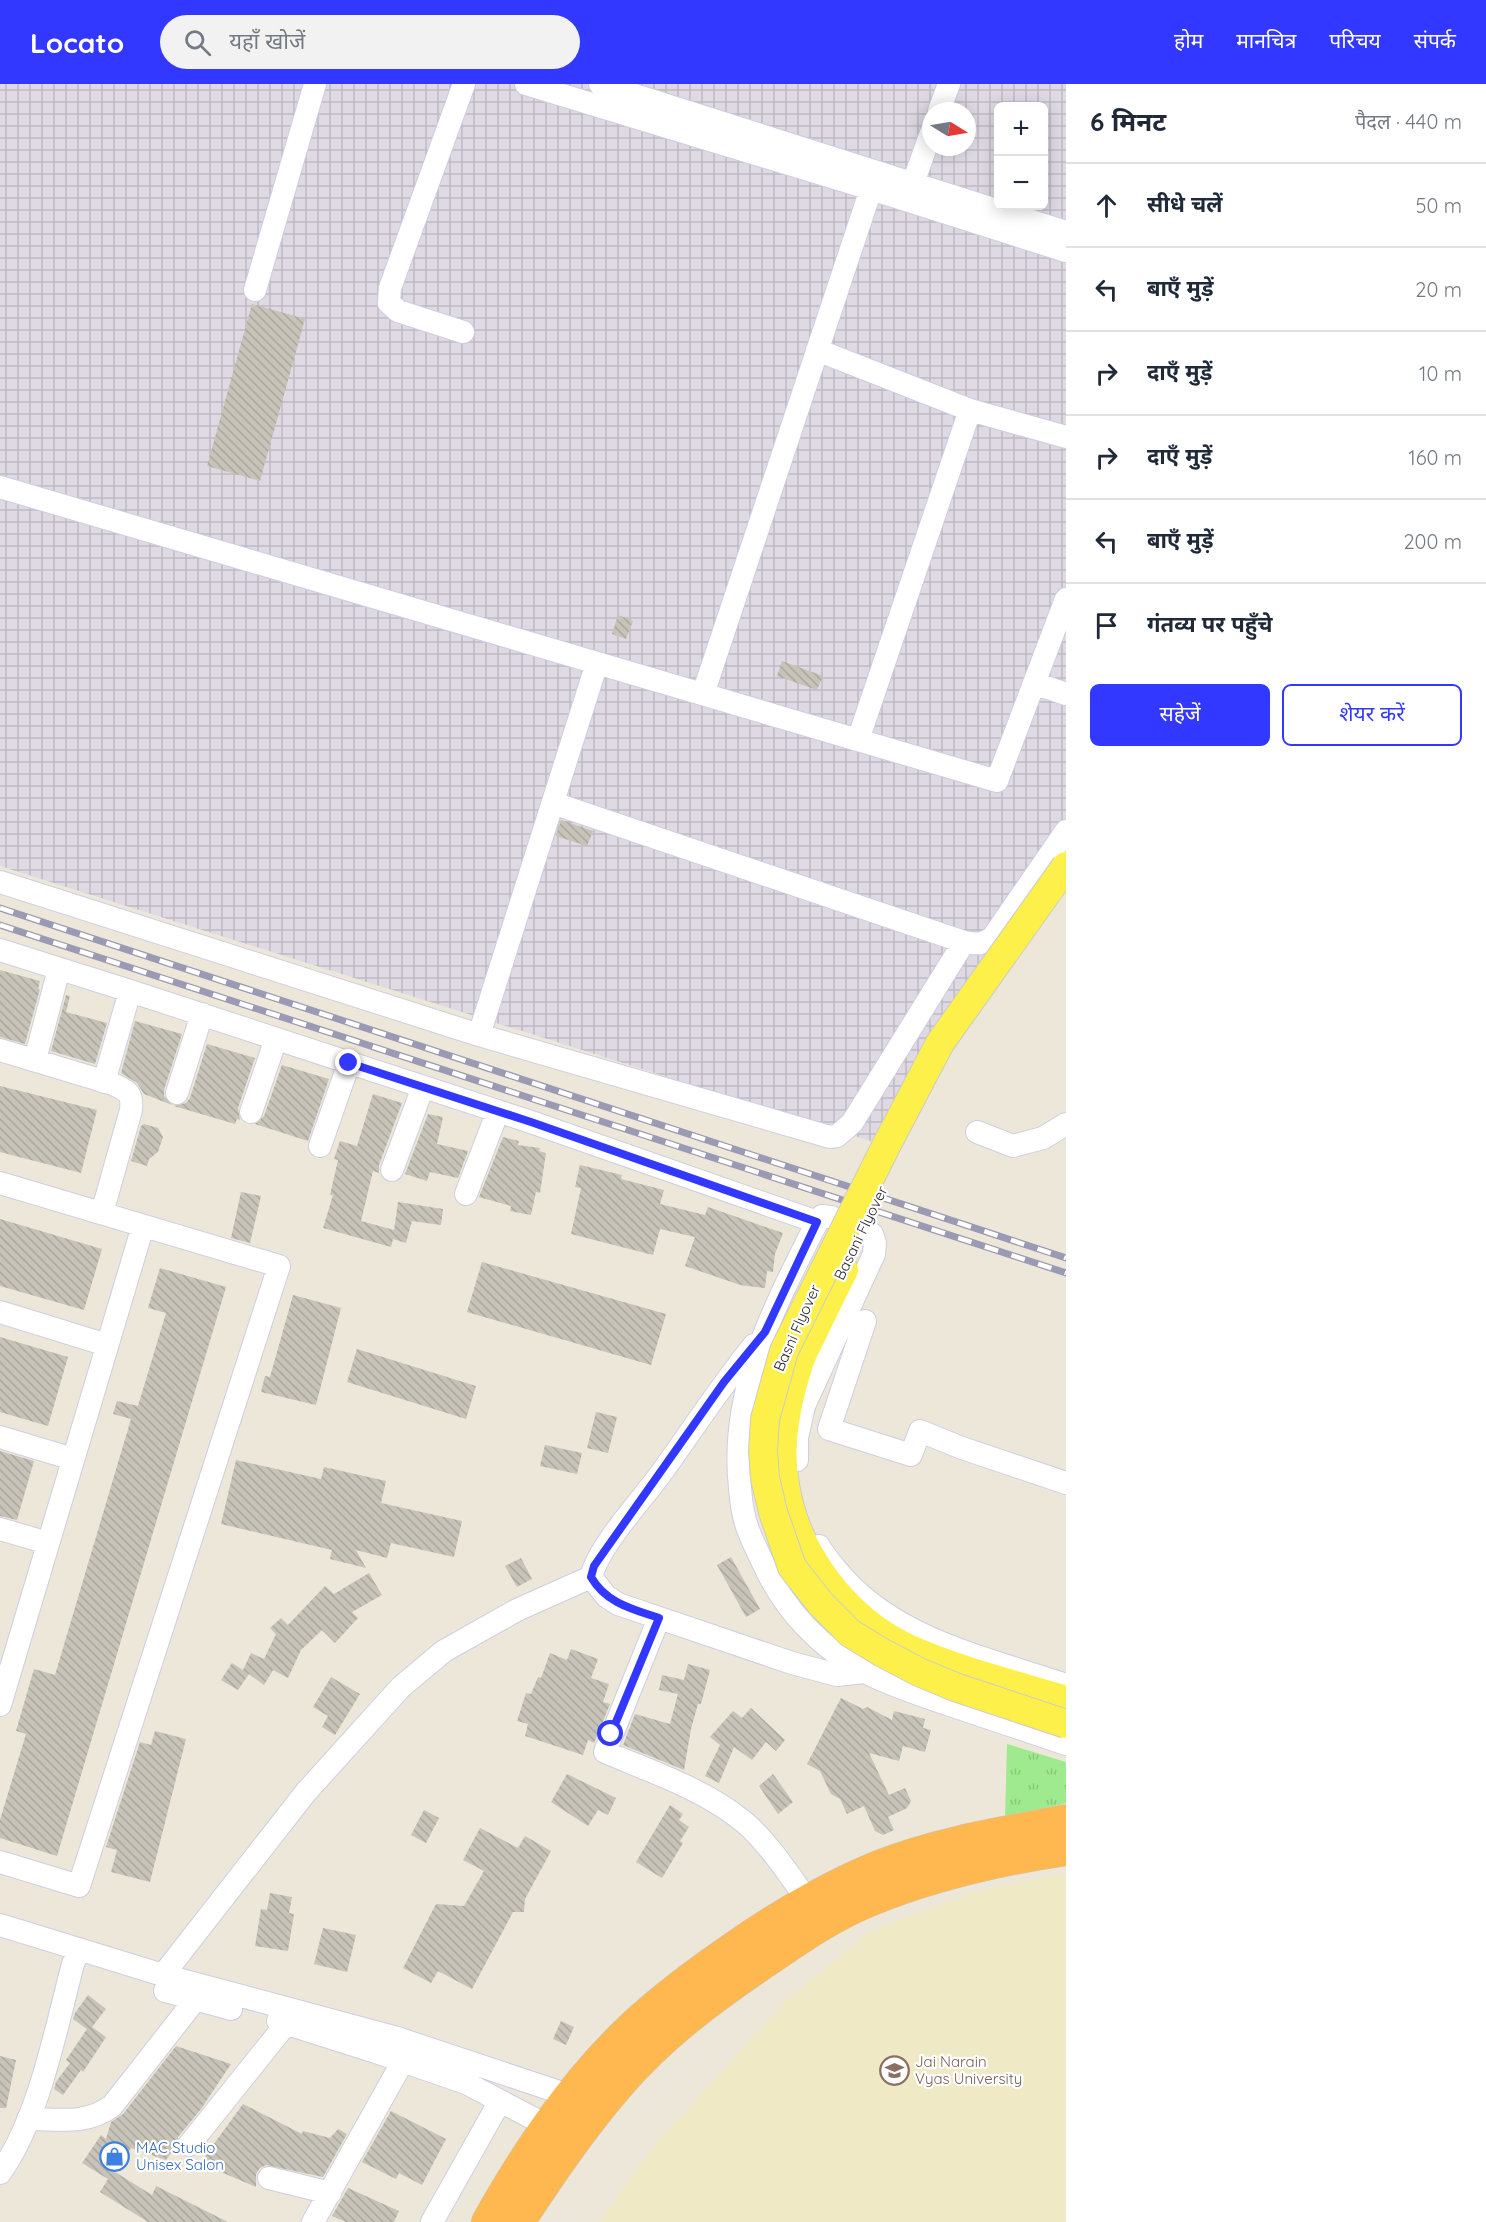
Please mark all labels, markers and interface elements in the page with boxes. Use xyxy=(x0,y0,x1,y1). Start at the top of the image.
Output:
search box xyxy=(160,15,580,69)
text: Locato xyxy=(30,25,124,60)
icon: search xyxy=(181,26,214,59)
text: यहाँ खोजें xyxy=(229,27,305,55)
text: होम xyxy=(1174,27,1203,53)
text: मानचित्र xyxy=(1236,27,1296,53)
text: परिचय xyxy=(1329,27,1381,53)
text: संपर्क xyxy=(1414,27,1456,53)
north arrow xyxy=(922,102,976,156)
map controls xyxy=(994,102,1048,210)
button: + xyxy=(994,102,1048,156)
text: 6 मिनट xyxy=(1090,105,1166,138)
text: पैदल · 440 m xyxy=(1355,109,1462,134)
button: − xyxy=(994,156,1048,210)
icon: ahead xyxy=(1090,189,1123,222)
text: सीधे चलें xyxy=(1147,190,1223,218)
text: 50 m xyxy=(1416,193,1462,218)
icon: left xyxy=(1090,273,1123,306)
text: बाएँ मुड़ें xyxy=(1147,274,1213,302)
text: 20 m xyxy=(1415,277,1462,302)
icon: right xyxy=(1090,357,1123,390)
text: दाएँ मुड़ें xyxy=(1147,358,1212,386)
text: 10 m xyxy=(1419,361,1462,386)
icon: right xyxy=(1090,441,1123,474)
text: दाएँ मुड़ें xyxy=(1147,442,1212,470)
text: 160 m xyxy=(1408,445,1462,470)
icon: left xyxy=(1090,525,1123,558)
text: बाएँ मुड़ें xyxy=(1147,526,1213,554)
text: 200 m xyxy=(1403,529,1462,554)
icon: arrive xyxy=(1090,609,1123,642)
text: गंतव्य पर पहुँचे xyxy=(1147,610,1272,638)
button: सहेजें xyxy=(1090,684,1270,746)
button: शेयर करें xyxy=(1282,684,1462,746)
route end xyxy=(335,1049,361,1075)
street label: Basani Flyover xyxy=(830,1182,892,1283)
street label: Basni Flyover xyxy=(769,1281,824,1374)
route start xyxy=(597,1720,623,1746)
place label: Jai Narain Vyas University xyxy=(915,2052,1022,2088)
school or university icon: Jai Narain Vyas University xyxy=(878,2055,910,2087)
place label: MAC Studio Unisex Salon xyxy=(136,2138,224,2174)
shop icon: MAC Studio Unisex Salon xyxy=(99,2141,131,2173)

